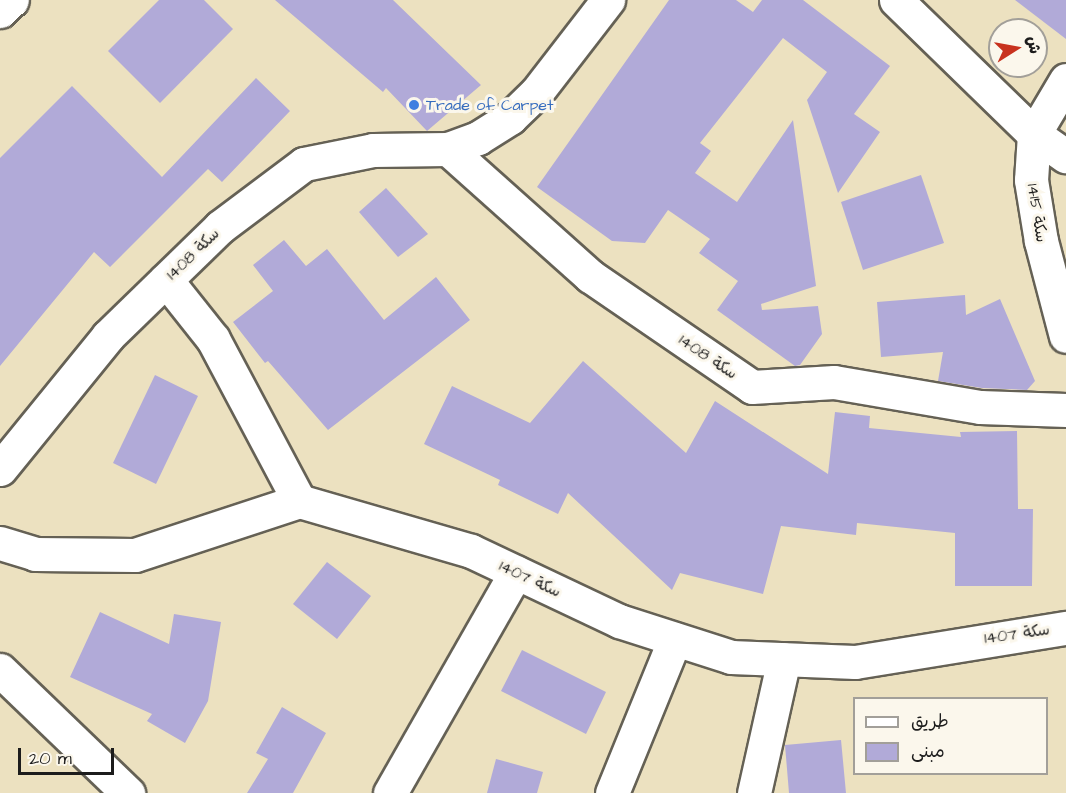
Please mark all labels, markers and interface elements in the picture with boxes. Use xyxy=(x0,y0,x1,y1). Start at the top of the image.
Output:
north arrow xyxy=(988,18,1048,78)
text: ش xyxy=(1021,34,1046,56)
place label: Trade of Carpet xyxy=(426,95,553,115)
marker: Trade of Carpet xyxy=(407,98,421,112)
street label: سكة 1415 xyxy=(1023,182,1051,244)
street label: سكة 1408 xyxy=(162,224,224,284)
street label: سكة 1408 xyxy=(675,330,741,384)
street label: سكة 1407 xyxy=(496,556,564,602)
street label: سكة 1407 xyxy=(983,620,1051,648)
legend xyxy=(853,697,1048,775)
text: طريق xyxy=(911,709,949,734)
scale bar xyxy=(21,736,117,774)
text: مبنى xyxy=(911,739,945,764)
text: 20 m xyxy=(29,746,72,771)

